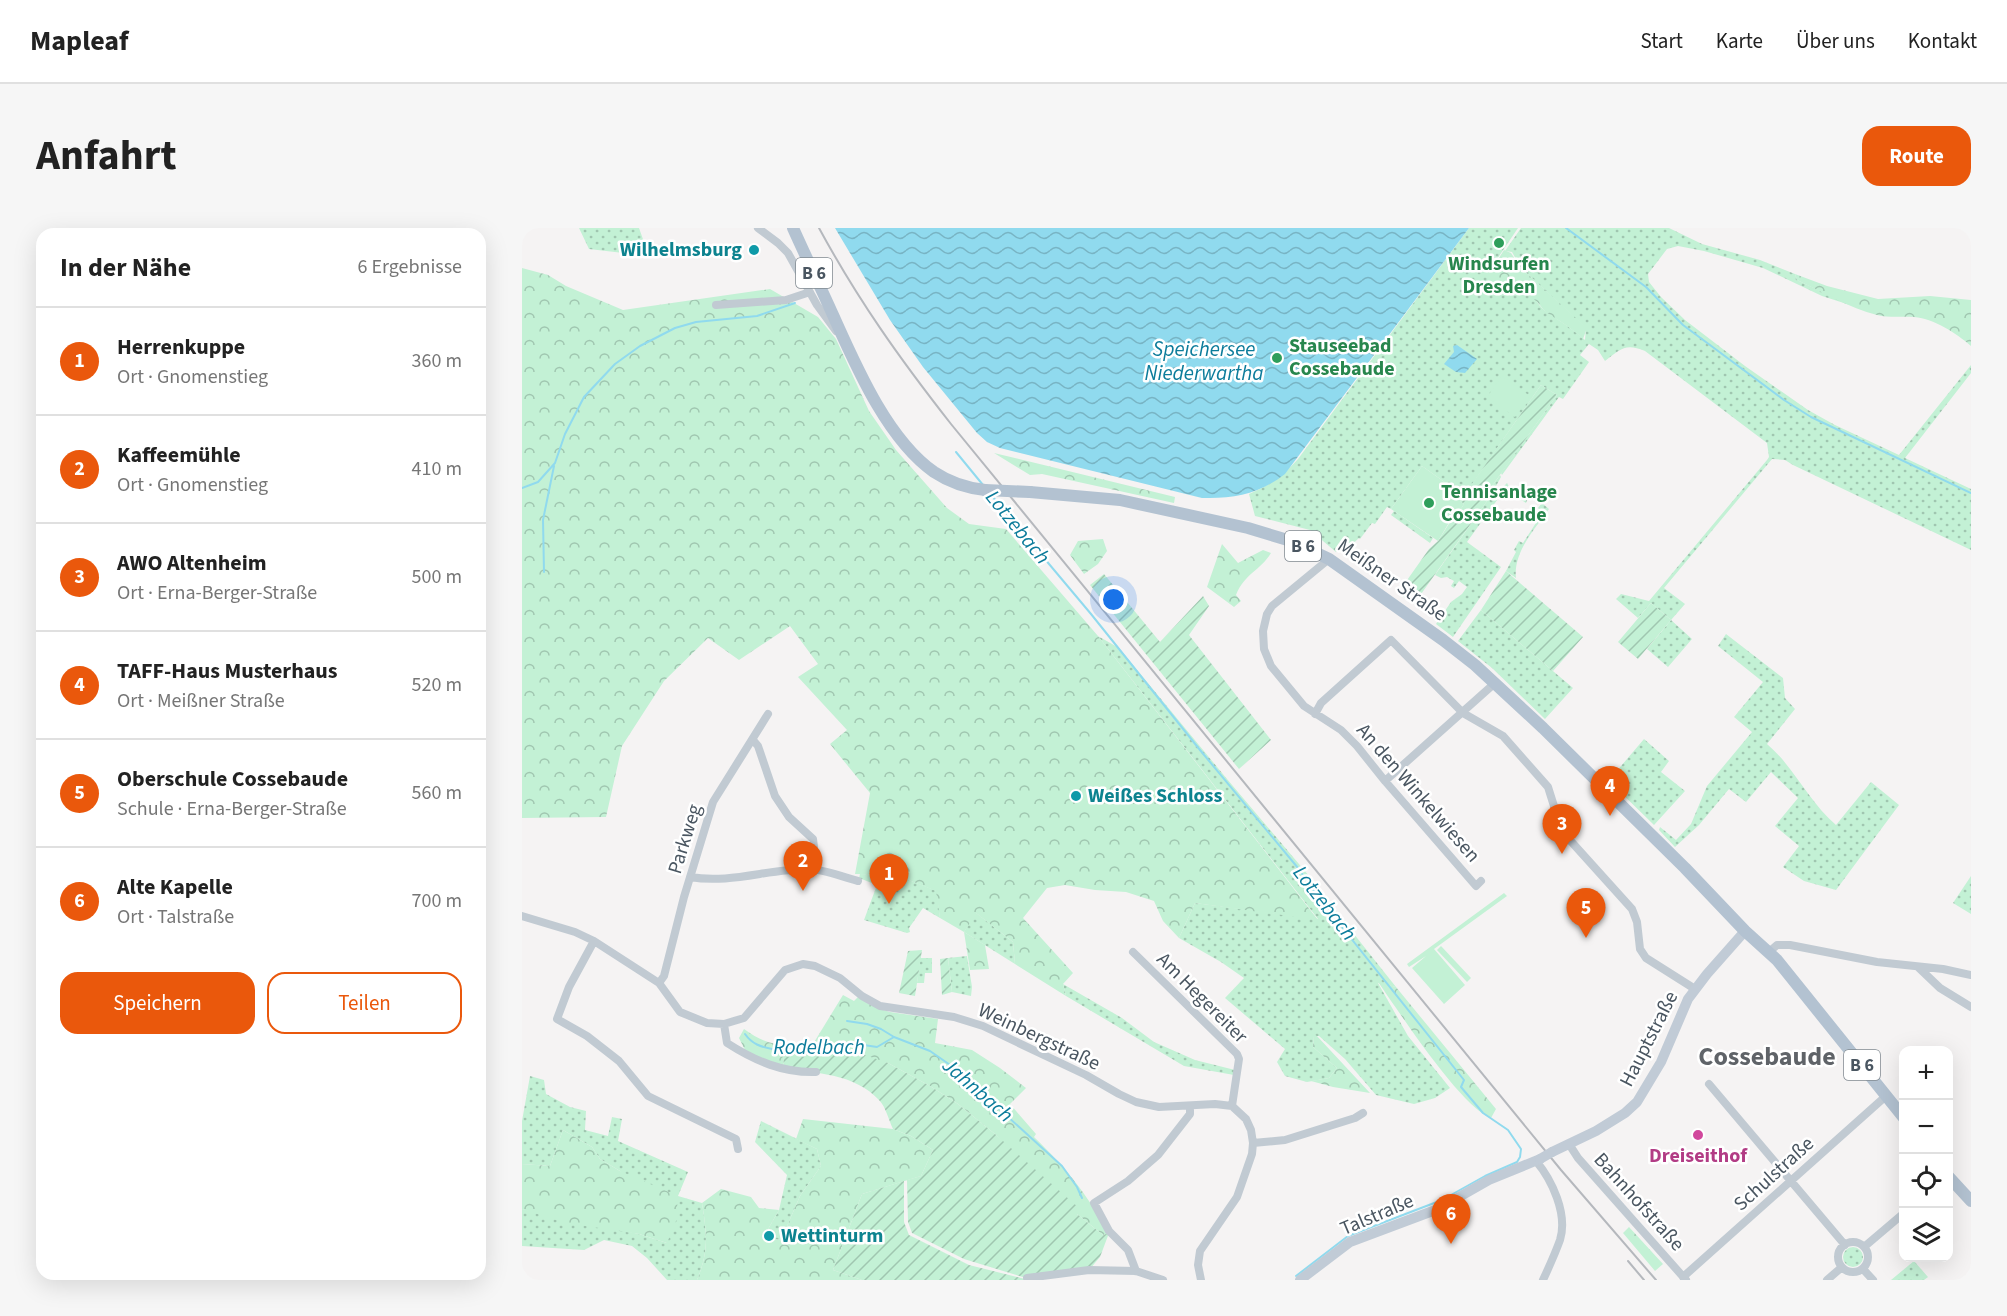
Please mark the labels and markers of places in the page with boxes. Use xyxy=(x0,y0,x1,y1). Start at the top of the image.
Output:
place label: Wilhelmsburg xyxy=(620,236,742,264)
marker: Windsurfen Dresden xyxy=(1492,236,1506,250)
marker: Wilhelmsburg xyxy=(747,243,761,257)
place label: Windsurfen Dresden xyxy=(1448,250,1550,301)
place label: Stauseebad Cossebaude xyxy=(1289,332,1395,383)
marker: Stauseebad Cossebaude xyxy=(1270,351,1284,365)
place label: Tennisanlage Cossebaude xyxy=(1441,478,1557,529)
marker: Tennisanlage Cossebaude xyxy=(1422,496,1436,510)
pin: 4 xyxy=(1590,766,1630,816)
place label: Weißes Schloss xyxy=(1088,782,1222,810)
marker: Weißes Schloss xyxy=(1069,789,1083,803)
pin: 3 xyxy=(1542,804,1582,854)
pin: 2 xyxy=(784,842,822,891)
pin: 1 xyxy=(870,854,908,904)
pin: 5 xyxy=(1566,888,1606,938)
marker: Dreiseithof xyxy=(1691,1128,1705,1142)
place label: Dreiseithof xyxy=(1649,1142,1748,1170)
pin: 6 xyxy=(1432,1194,1470,1244)
place label: Wettinturm xyxy=(781,1222,883,1250)
marker: Wettinturm xyxy=(762,1229,776,1243)

